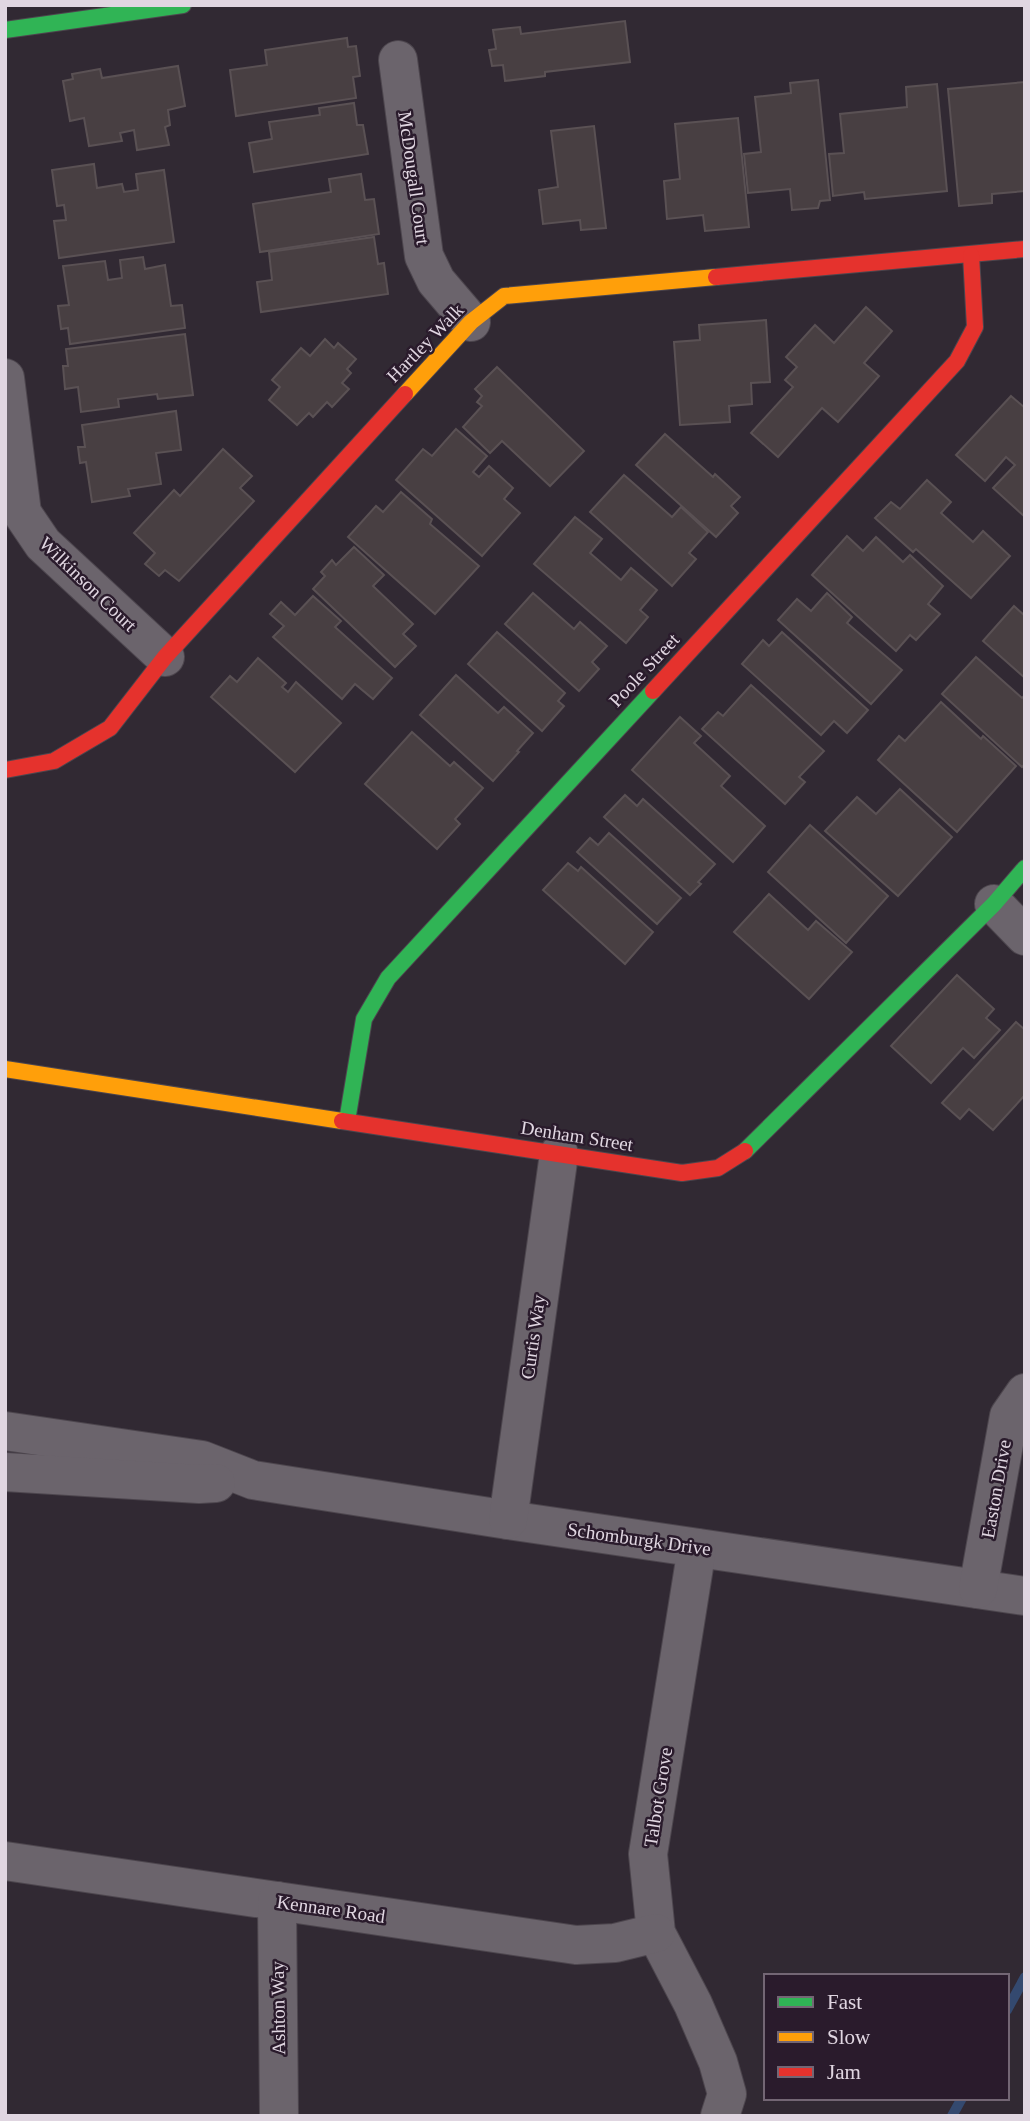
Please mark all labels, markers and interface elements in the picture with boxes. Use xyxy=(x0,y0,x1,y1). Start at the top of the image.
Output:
street label: McDougall Court xyxy=(394,110,434,247)
street label: Hartley Walk xyxy=(382,299,468,387)
street label: Wilkinson Court xyxy=(35,533,141,636)
street label: Poole Street xyxy=(605,629,684,711)
street label: Denham Street xyxy=(519,1117,635,1155)
street label: Curtis Way xyxy=(517,1293,549,1381)
street label: Easton Drive xyxy=(977,1438,1015,1540)
street label: Schomburgk Drive xyxy=(566,1519,712,1559)
street label: Talbot Grove xyxy=(640,1746,676,1848)
street label: Kennare Road xyxy=(275,1891,387,1927)
street label: Ashton Way xyxy=(267,1961,289,2055)
legend xyxy=(764,1974,1009,2100)
text: Fast xyxy=(827,1990,862,2014)
text: Slow xyxy=(827,2025,871,2049)
text: Jam xyxy=(827,2060,861,2084)

